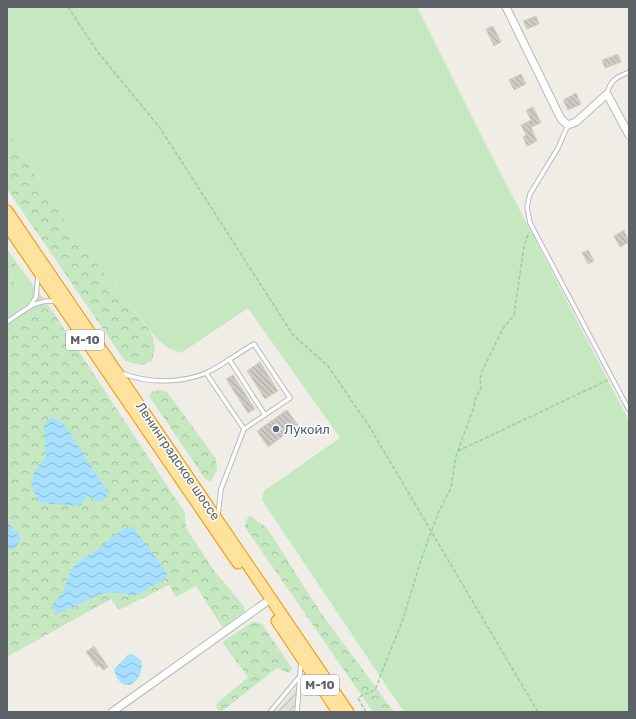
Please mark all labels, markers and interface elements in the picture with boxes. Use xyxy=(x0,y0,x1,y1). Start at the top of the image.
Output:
road number: М-10 xyxy=(66,330,104,350)
street label: Ленинградское шоссе xyxy=(133,399,223,523)
place label: Лукойл xyxy=(284,422,330,437)
marker: Лукойл xyxy=(271,424,281,434)
road number: М-10 xyxy=(301,675,339,695)

